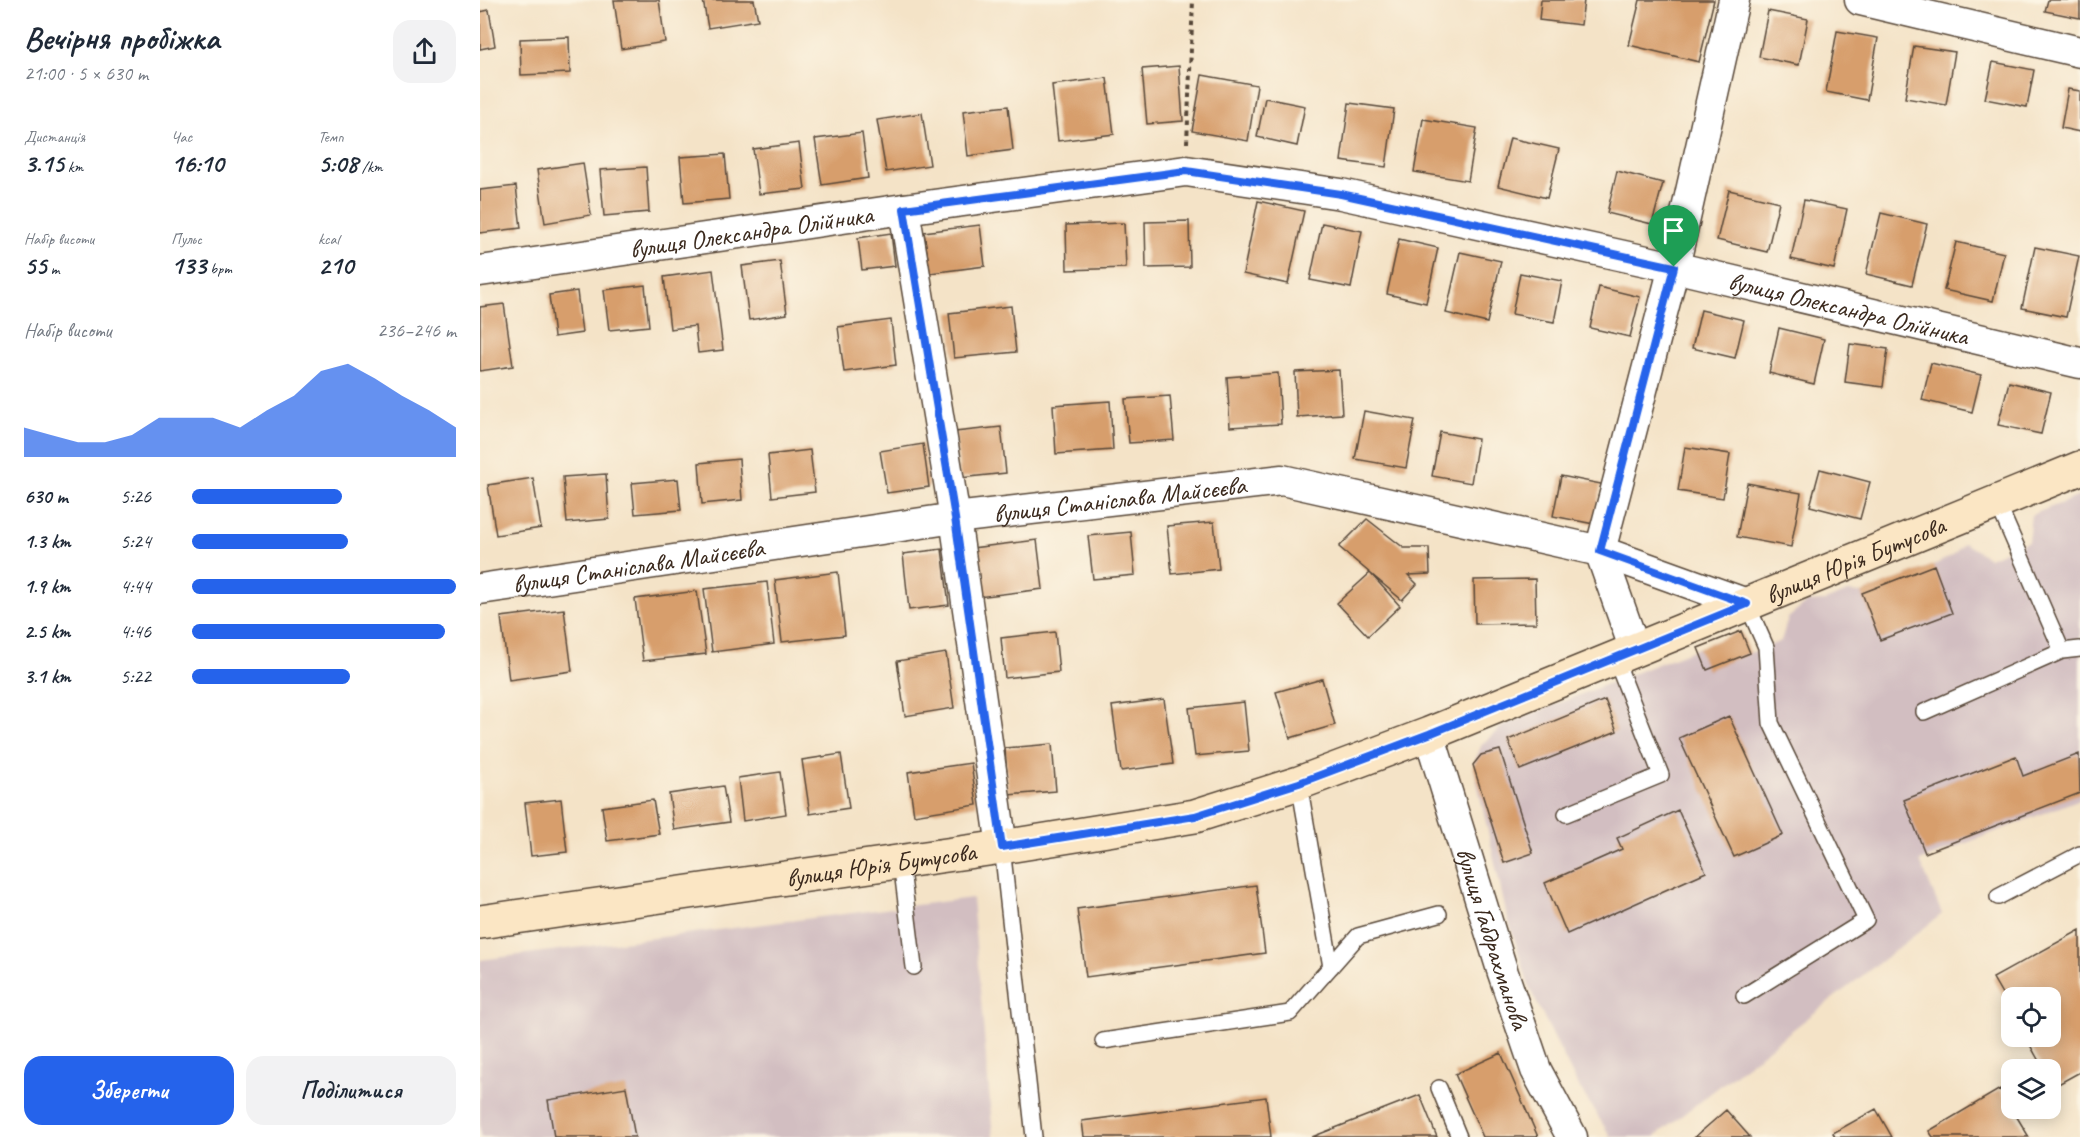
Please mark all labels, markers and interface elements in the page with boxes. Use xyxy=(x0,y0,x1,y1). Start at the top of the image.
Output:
text: Вечірня пробіжка xyxy=(24,17,219,59)
button: share xyxy=(393,20,456,83)
text: 21:00 · 5 × 630 m xyxy=(24,61,148,86)
text: Дистанція xyxy=(24,127,85,147)
text: Час xyxy=(171,127,192,147)
text: Темп xyxy=(318,127,344,147)
text: 3.15 xyxy=(24,147,64,180)
text: 16:10 xyxy=(171,147,224,180)
text: 5:08 xyxy=(318,147,358,180)
text: km xyxy=(64,157,83,177)
text: /km xyxy=(358,157,383,177)
street label: вулиця Олександра Олійника xyxy=(627,197,877,265)
pin xyxy=(1648,205,1699,267)
icon: arrive xyxy=(1657,214,1690,247)
text: Набір висоти xyxy=(24,229,94,249)
text: Пульс xyxy=(171,229,202,249)
text: kcal xyxy=(318,229,339,249)
text: 55 xyxy=(24,249,47,282)
text: 133 xyxy=(171,249,206,282)
text: 210 xyxy=(318,249,353,282)
text: m xyxy=(47,259,59,279)
text: bpm xyxy=(206,259,232,279)
street label: вулиця Олександра Олійника xyxy=(1725,264,1973,353)
text: Набір висоти xyxy=(24,318,111,343)
text: 236–246 m xyxy=(377,318,456,343)
street label: вулиця Станіслава Майсєєва xyxy=(992,468,1249,530)
text: 630 m xyxy=(24,484,68,509)
text: 5:26 xyxy=(120,484,151,509)
street label: вулиця Юрія Бутусова xyxy=(1760,508,1951,611)
text: 1.3 km xyxy=(24,529,71,554)
text: 5:24 xyxy=(120,529,151,554)
street label: вулиця Станіслава Майсєєва xyxy=(510,530,768,600)
text: 1.9 km xyxy=(24,574,70,599)
text: 4:44 xyxy=(120,574,151,599)
text: 2.5 km xyxy=(24,619,70,644)
text: 4:46 xyxy=(120,619,151,644)
text: 3.1 km xyxy=(24,664,71,689)
text: 5:22 xyxy=(120,664,151,689)
street label: вулиця Юрія Бутусова xyxy=(784,834,980,894)
street label: вулиця Габдрахманова xyxy=(1449,843,1538,1035)
map controls xyxy=(2001,987,2061,1119)
button: locate xyxy=(2001,987,2061,1047)
button: Зберегти xyxy=(24,1056,234,1125)
button: Поділитися xyxy=(246,1056,456,1125)
button: layers xyxy=(2001,1059,2061,1119)

